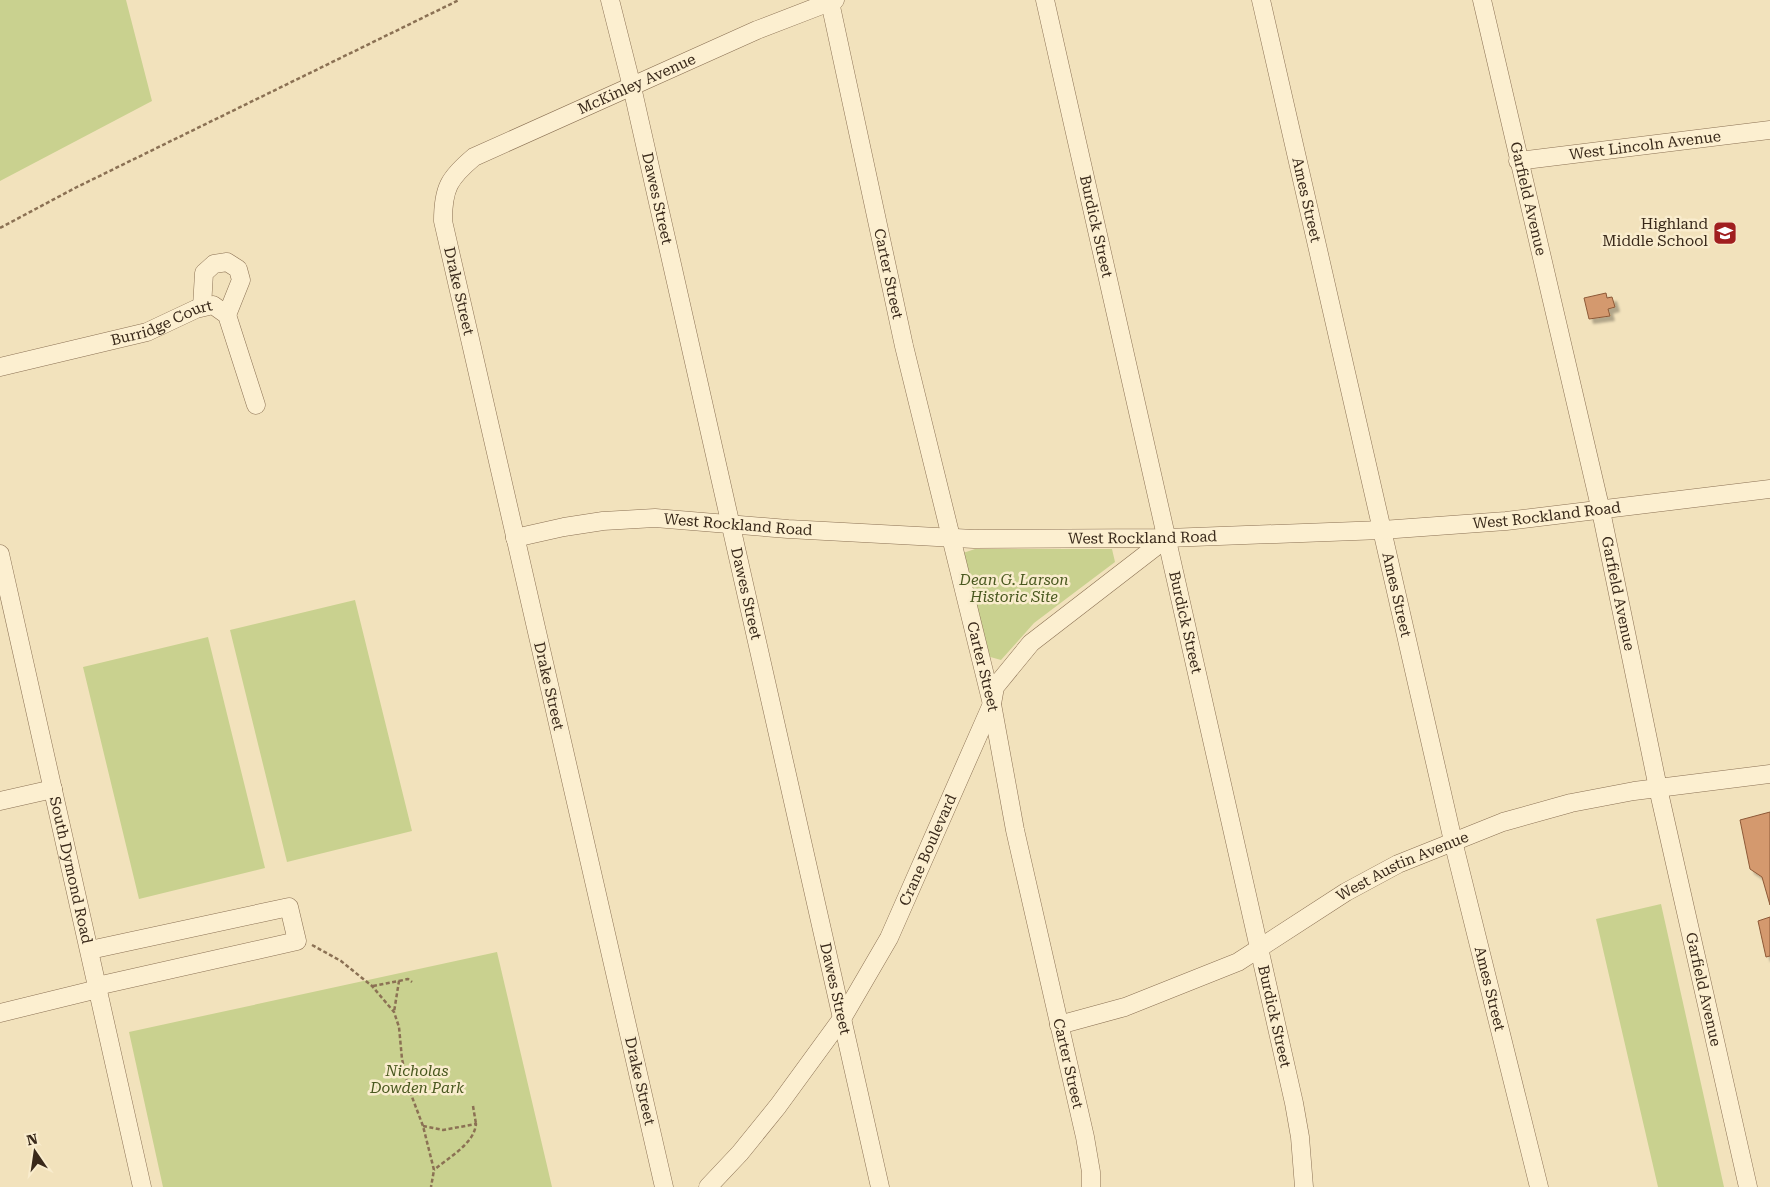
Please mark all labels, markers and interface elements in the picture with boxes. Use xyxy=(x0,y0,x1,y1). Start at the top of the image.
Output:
street label: McKinley Avenue xyxy=(575,50,698,118)
street label: West Lincoln Avenue xyxy=(1568,127,1722,164)
street label: Garfield Avenue xyxy=(1506,140,1550,257)
street label: Dawes Street xyxy=(638,151,676,247)
street label: Ames Street xyxy=(1288,156,1325,244)
street label: Burdick Street xyxy=(1076,173,1116,280)
place label: Highland Middle School xyxy=(1602,215,1708,250)
school or university icon: Highland Middle School xyxy=(1712,220,1738,246)
street label: Carter Street xyxy=(870,227,907,321)
street label: Drake Street xyxy=(440,245,478,337)
street label: Burridge Court xyxy=(109,296,215,349)
street label: West Rockland Road xyxy=(1472,498,1622,532)
street label: West Rockland Road xyxy=(663,510,813,539)
street label: West Rockland Road xyxy=(1068,527,1218,548)
street label: Garfield Avenue xyxy=(1597,535,1639,652)
street label: Dawes Street xyxy=(727,546,765,642)
street label: Ames Street xyxy=(1378,551,1415,639)
street label: Burdick Street xyxy=(1165,569,1206,676)
park label: Dean G. Larson Historic Site xyxy=(958,571,1069,606)
street label: Carter Street xyxy=(963,620,1002,713)
street label: Drake Street xyxy=(530,640,568,732)
street label: Crane Boulevard xyxy=(895,791,960,909)
street label: South Dymond Road xyxy=(46,795,96,946)
street label: West Austin Avenue xyxy=(1333,828,1471,905)
street label: Garfield Avenue xyxy=(1682,931,1725,1048)
street label: Dawes Street xyxy=(816,941,854,1037)
street label: Ames Street xyxy=(1471,945,1509,1033)
street label: Burdick Street xyxy=(1254,963,1295,1070)
street label: Carter Street xyxy=(1049,1017,1087,1111)
street label: Drake Street xyxy=(621,1035,659,1127)
park label: Nicholas Dowden Park xyxy=(369,1062,465,1097)
north arrow xyxy=(10,1127,60,1177)
text: N xyxy=(25,1130,39,1148)

